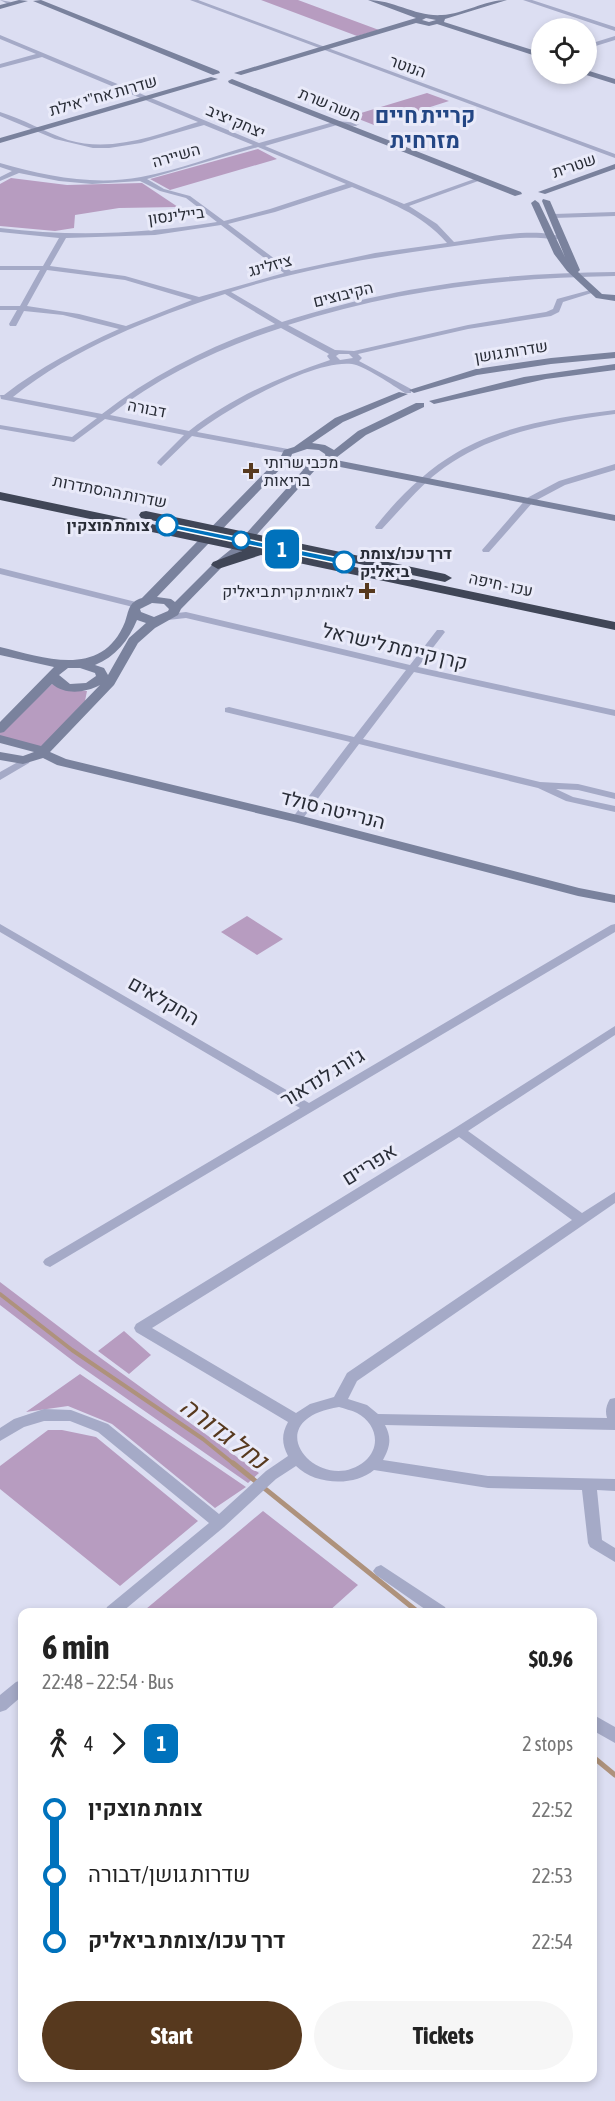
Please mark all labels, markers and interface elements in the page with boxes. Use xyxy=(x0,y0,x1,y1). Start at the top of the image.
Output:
map controls xyxy=(531,18,597,84)
button: locate xyxy=(531,18,597,84)
street label: הנוטר xyxy=(387,51,429,81)
street label: שדרות אח"י אילת xyxy=(47,71,159,119)
street label: משה שרת xyxy=(296,83,364,125)
street label: יצחק יציב xyxy=(204,101,268,141)
district label: קריית חיים מזרחית xyxy=(375,102,475,153)
street label: השיירה xyxy=(150,140,202,170)
street label: שטרית xyxy=(550,149,598,181)
street label: ביילינסון xyxy=(147,203,206,227)
street label: ציזלינג xyxy=(246,251,294,279)
street label: הקיבוצים xyxy=(311,278,375,310)
street label: שדרות גושן xyxy=(473,336,549,366)
street label: דבורה xyxy=(126,395,168,421)
place label: מכבי שרותי בריאות xyxy=(264,453,338,489)
marker: מכבי שרותי בריאות xyxy=(242,462,260,480)
street label: שדרות ההסתדרות xyxy=(51,471,169,511)
marker: צומת מוצקין xyxy=(156,514,178,536)
place label: צומת מוצקין xyxy=(67,516,150,534)
line badge: 1 xyxy=(262,530,302,568)
unlabelled marker xyxy=(232,531,250,549)
text: 1 xyxy=(277,537,287,561)
place label: דרך עכו/צומת ביאליק xyxy=(360,544,452,580)
marker: דרך עכו/צומת ביאליק xyxy=(333,551,355,573)
street label: עכו - חיפה xyxy=(467,568,535,600)
place label: לאומית קרית ביאליק xyxy=(222,582,354,600)
marker: לאומית קרית ביאליק xyxy=(358,582,376,600)
street label: קרן קיימת לישראל xyxy=(320,618,470,674)
street label: הנרייטה סולד xyxy=(278,785,388,833)
street label: החקלאים xyxy=(124,970,204,1030)
street label: ג'ורג לנדאור xyxy=(276,1043,368,1111)
street label: אפריים xyxy=(337,1138,401,1190)
water label: נחל גדורה xyxy=(174,1390,275,1476)
text: 6 min xyxy=(42,1628,109,1666)
text: $0.96 xyxy=(529,1646,573,1672)
text: 22:48 – 22:54 · Bus xyxy=(42,1670,174,1693)
icon: walk xyxy=(42,1727,75,1760)
icon: forward xyxy=(102,1727,135,1760)
text: 1 xyxy=(156,1731,166,1755)
text: 4 xyxy=(84,1732,93,1755)
text: 2 stops xyxy=(522,1732,573,1755)
text: צומת מוצקין xyxy=(88,1795,203,1821)
text: 22:52 xyxy=(532,1798,573,1821)
text: שדרות גושן/דבורה xyxy=(88,1861,250,1887)
text: 22:53 xyxy=(532,1864,573,1887)
text: דרך עכו/צומת ביאליק xyxy=(88,1927,285,1953)
text: 22:54 xyxy=(532,1930,573,1953)
button: Start xyxy=(42,2001,302,2070)
button: Tickets xyxy=(314,2001,573,2070)

